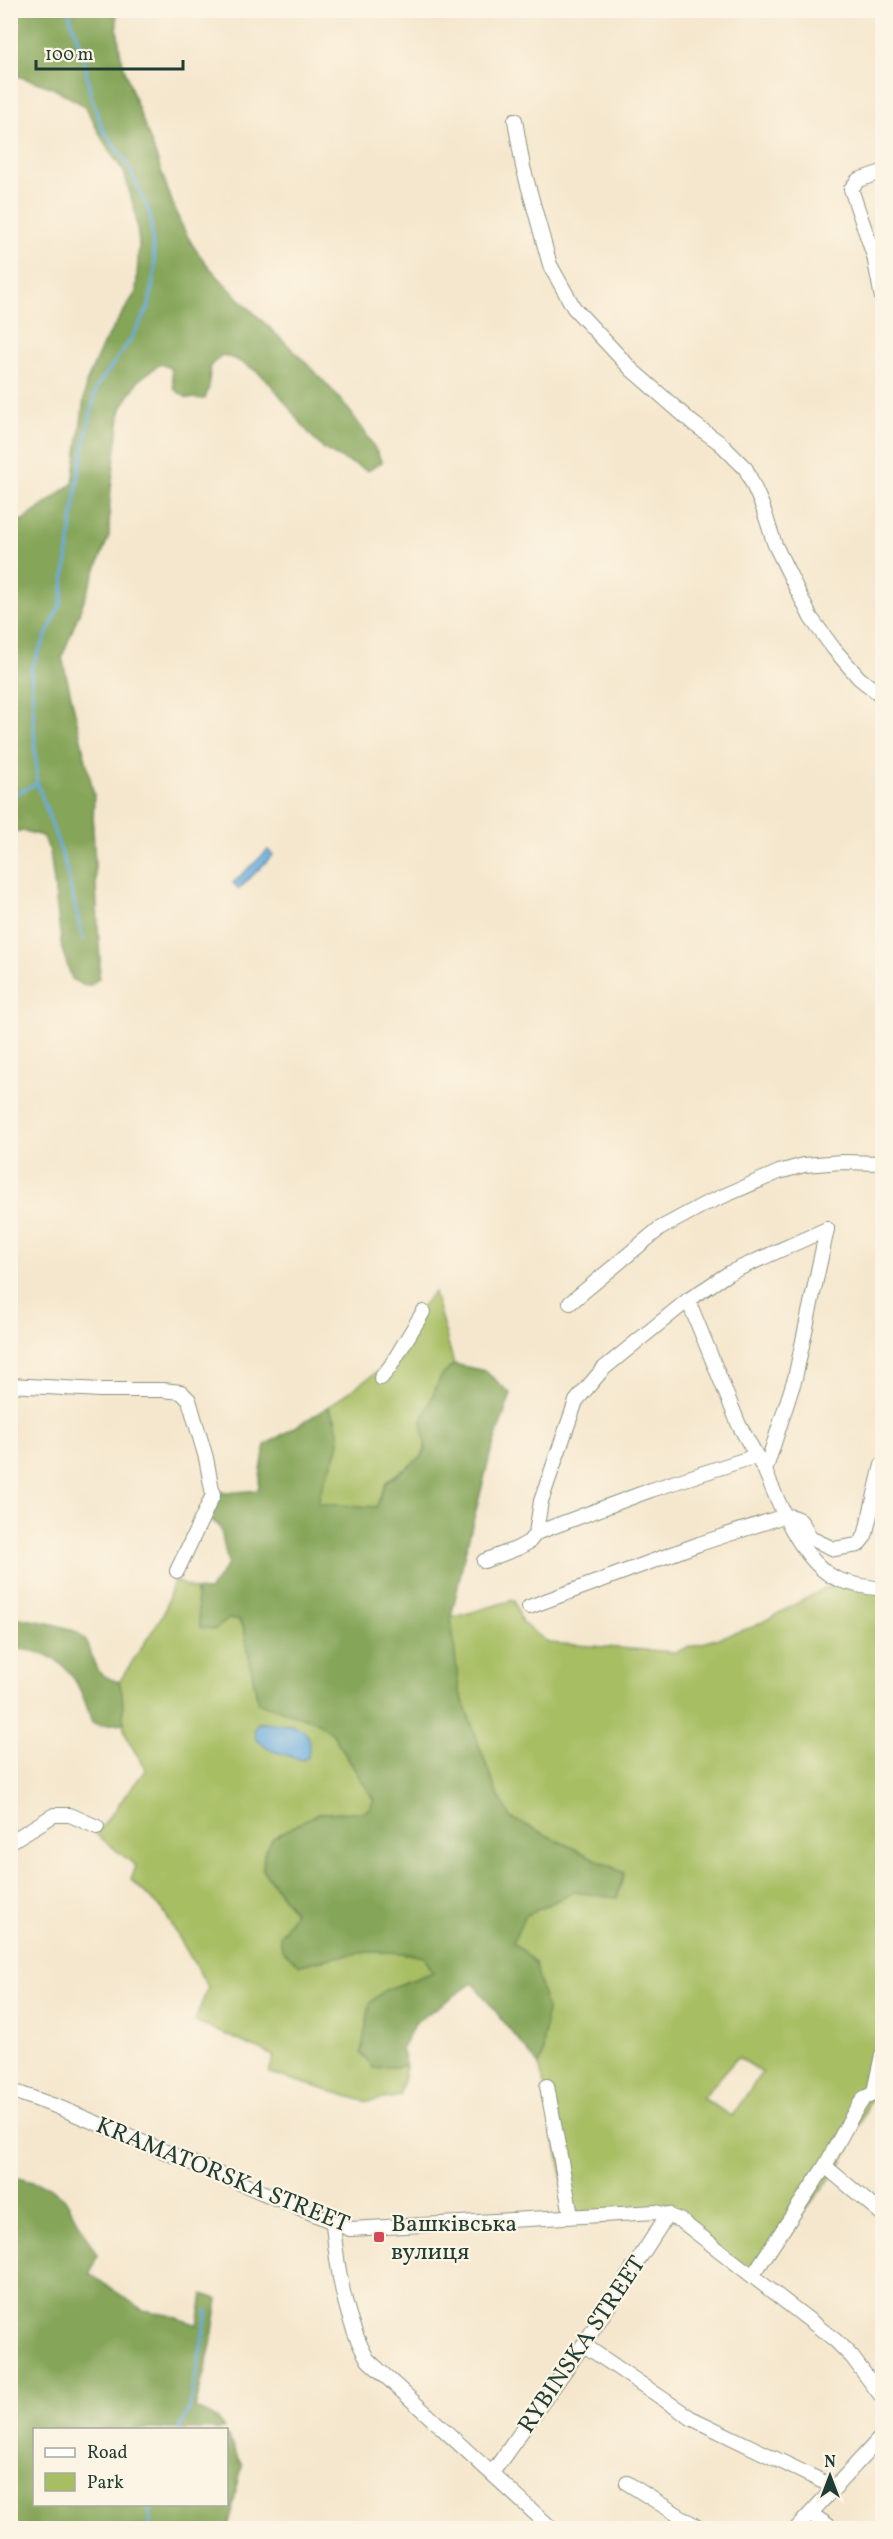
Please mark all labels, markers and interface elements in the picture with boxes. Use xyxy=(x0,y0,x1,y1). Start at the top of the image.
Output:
scale bar xyxy=(36,33,183,71)
text: 100 m xyxy=(45,43,94,68)
street label: KRAMATORSKA STREET xyxy=(90,2109,354,2242)
place label: Вашківська вулиця xyxy=(391,2208,517,2270)
marker: Вашківська вулиця xyxy=(372,2230,386,2244)
street label: RYBINSKA STREET xyxy=(511,2250,655,2441)
legend xyxy=(33,2428,228,2506)
text: Road xyxy=(87,2441,128,2466)
north arrow xyxy=(800,2446,860,2506)
text: N xyxy=(824,2452,836,2474)
text: Park xyxy=(87,2471,124,2496)

